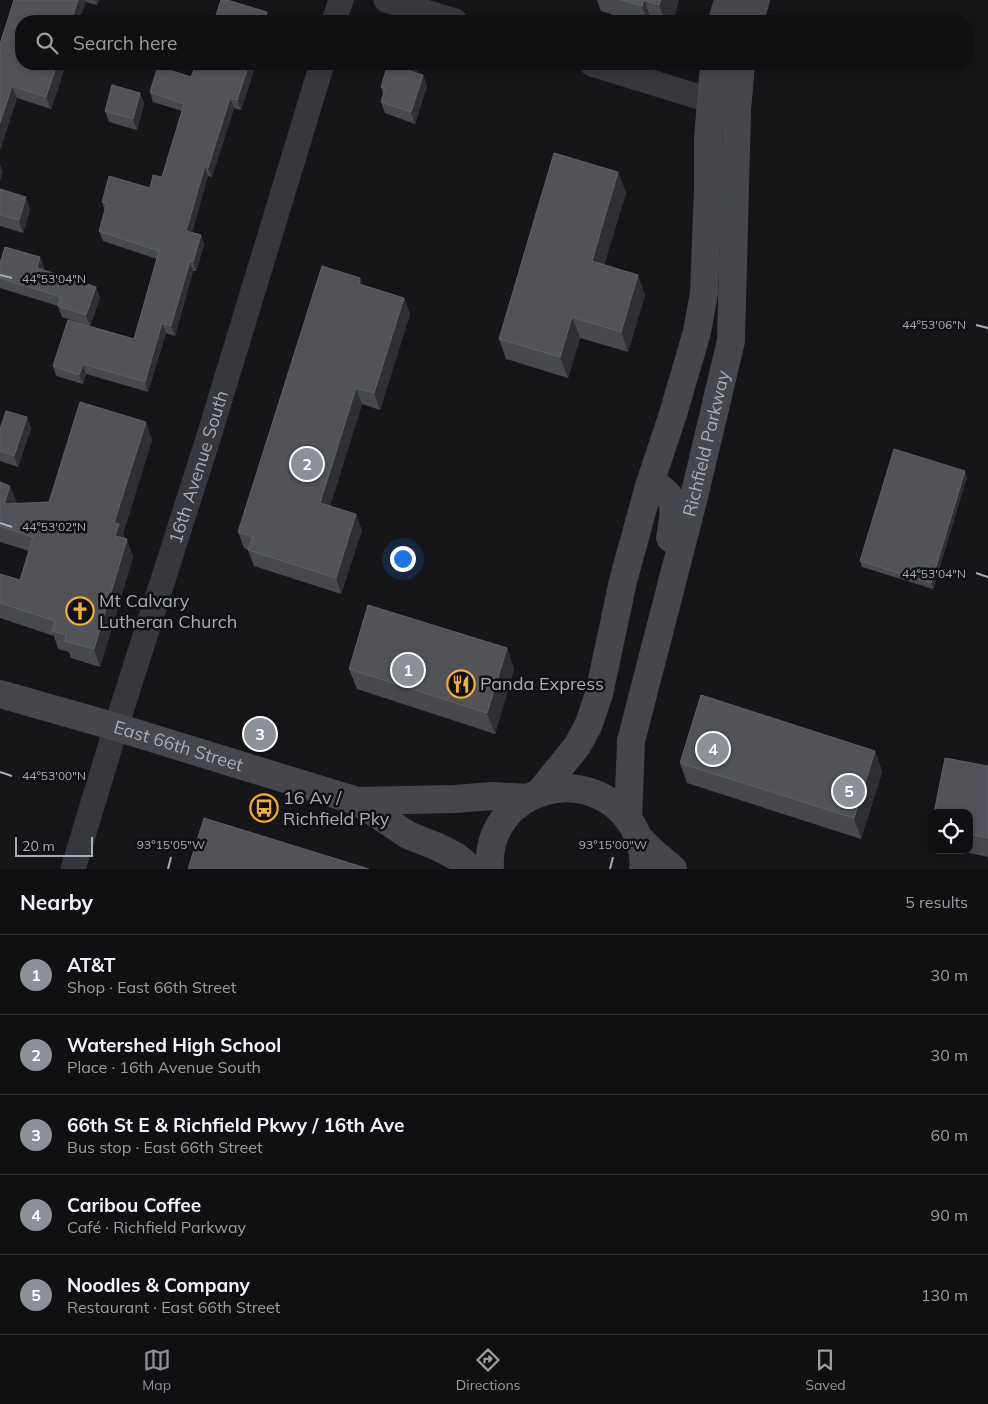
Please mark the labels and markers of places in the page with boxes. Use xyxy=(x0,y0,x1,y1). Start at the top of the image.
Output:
pin: 2 xyxy=(291,445,323,483)
place label: Mt Calvary Lutheran Church xyxy=(99,589,237,633)
church icon: Mt Calvary Lutheran Church xyxy=(65,596,95,626)
pin: 1 xyxy=(392,651,424,689)
restaurant icon: Panda Express xyxy=(446,669,476,699)
place label: Panda Express xyxy=(480,672,604,695)
pin: 3 xyxy=(244,715,276,753)
pin: 4 xyxy=(697,730,729,768)
pin: 5 xyxy=(833,772,865,810)
place label: 16 Av / Richfield Pky xyxy=(283,786,390,830)
bus stop icon: 16 Av / Richfield Pky xyxy=(249,793,279,823)

